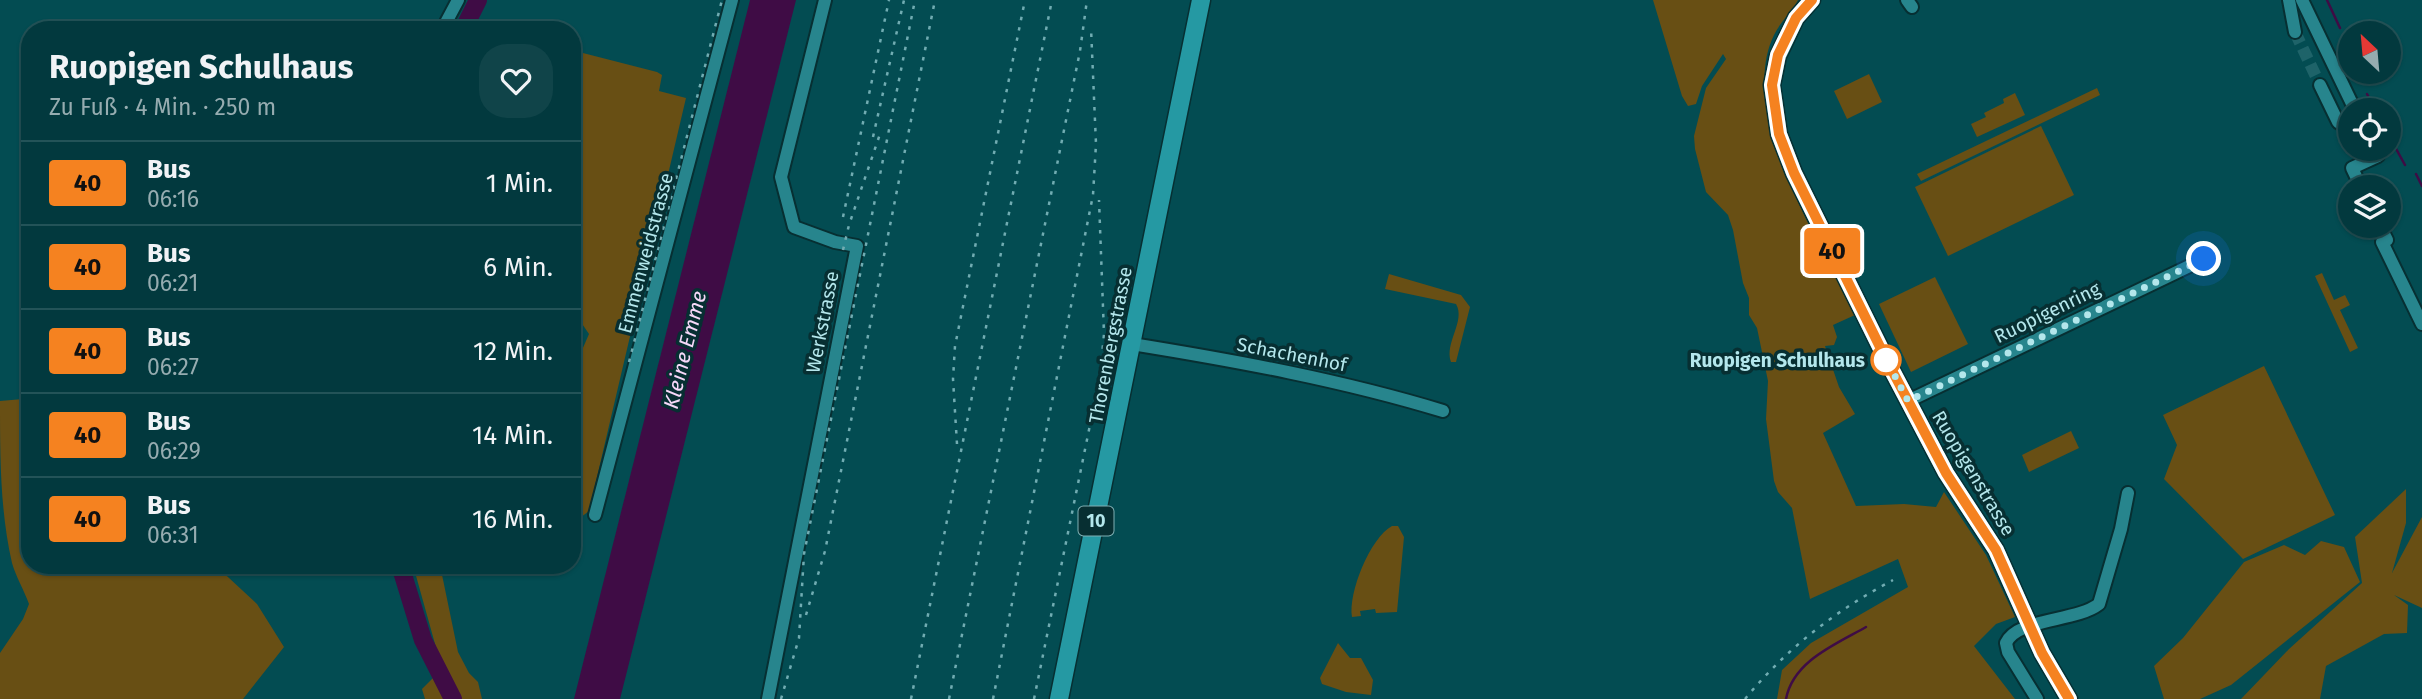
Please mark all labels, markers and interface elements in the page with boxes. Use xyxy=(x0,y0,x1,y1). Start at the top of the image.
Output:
north arrow xyxy=(2338,21,2401,84)
map controls xyxy=(2338,21,2401,238)
button: heart xyxy=(479,44,553,118)
text: Ruopigen Schulhaus xyxy=(49,47,353,87)
text: Zu Fuß · 4 Min. · 250 m xyxy=(49,93,276,121)
button: locate xyxy=(2338,98,2401,161)
text: Bus xyxy=(147,154,190,185)
text: 1 Min. xyxy=(486,168,553,199)
text: 40 xyxy=(74,169,101,197)
street label: Emmenweidstrasse xyxy=(613,170,678,336)
button: layers xyxy=(2338,175,2401,238)
text: 06:16 xyxy=(147,185,199,213)
line badge: 40 xyxy=(1800,228,1864,274)
text: 40 xyxy=(1818,237,1846,265)
text: Bus xyxy=(147,238,190,269)
your location xyxy=(2186,241,2221,276)
text: 6 Min. xyxy=(483,252,553,283)
text: 40 xyxy=(74,253,101,281)
street label: Thorenbergstrasse xyxy=(1084,265,1137,425)
text: 06:21 xyxy=(147,269,198,297)
street label: Werkstrasse xyxy=(801,269,844,375)
street label: Ruopigenring xyxy=(1990,277,2104,348)
water label: Kleine Emme xyxy=(658,288,712,412)
text: Bus xyxy=(147,322,190,353)
street label: Schachenhof xyxy=(1235,333,1350,377)
text: 12 Min. xyxy=(473,336,553,367)
text: 40 xyxy=(74,337,101,365)
marker: Ruopigen Schulhaus xyxy=(1871,345,1901,375)
place label: Ruopigen Schulhaus xyxy=(1690,349,1865,372)
text: 06:27 xyxy=(147,353,199,381)
text: Bus xyxy=(147,406,190,437)
street label: Ruopigenstrasse xyxy=(1927,407,2020,540)
text: 14 Min. xyxy=(472,420,553,451)
text: 40 xyxy=(74,421,101,449)
text: 06:29 xyxy=(147,437,201,465)
text: Bus xyxy=(147,490,190,521)
text: 16 Min. xyxy=(472,504,553,535)
text: 40 xyxy=(74,505,101,533)
road number: 10 xyxy=(1078,506,1114,536)
text: 06:31 xyxy=(147,521,199,549)

